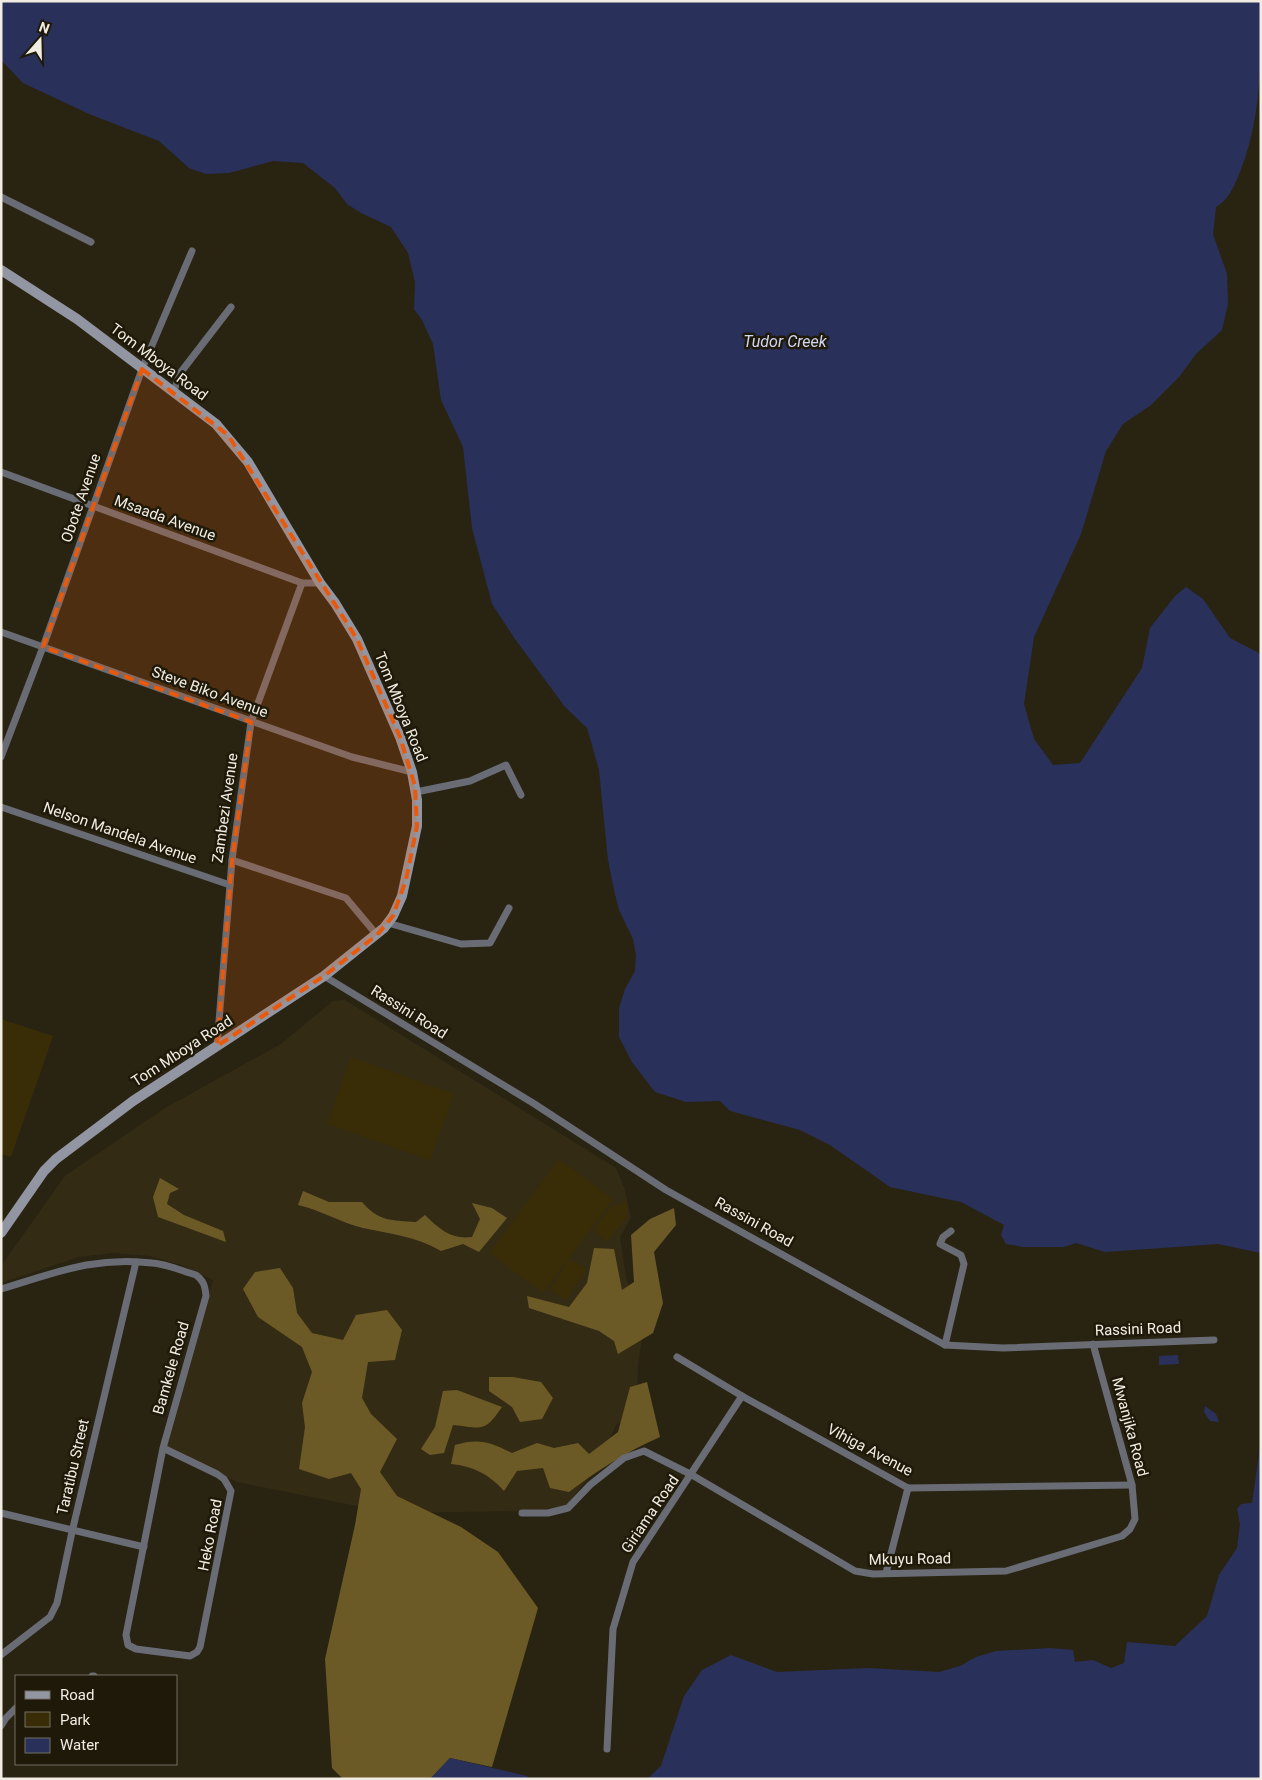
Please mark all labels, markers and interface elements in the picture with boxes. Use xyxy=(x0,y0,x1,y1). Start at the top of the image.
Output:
north arrow xyxy=(15,15,65,65)
text: N xyxy=(37,19,52,37)
street label: Tom Mboya Road xyxy=(107,320,211,404)
water label: Tudor Creek xyxy=(743,332,828,351)
street label: Obote Avenue xyxy=(57,451,105,545)
street label: Msaada Avenue xyxy=(112,491,218,545)
street label: Tom Mboya Road xyxy=(371,649,431,765)
street label: Steve Biko Avenue xyxy=(149,663,271,721)
street label: Zambezi Avenue xyxy=(208,752,242,864)
street label: Nelson Mandela Avenue xyxy=(41,798,199,868)
street label: Rassini Road xyxy=(368,981,450,1043)
street label: Tom Mboya Road xyxy=(128,1012,236,1090)
street label: Rassini Road xyxy=(712,1193,796,1251)
street label: Rassini Road xyxy=(1094,1318,1182,1340)
street label: Bamkele Road xyxy=(149,1319,193,1417)
street label: Mwanjika Road xyxy=(1108,1375,1152,1479)
street label: Taratibu Street xyxy=(53,1417,93,1517)
street label: Vihiga Avenue xyxy=(824,1420,916,1480)
street label: Giriama Road xyxy=(617,1472,683,1556)
street label: Heko Road xyxy=(194,1497,226,1573)
street label: Mkuyu Road xyxy=(869,1549,951,1569)
legend xyxy=(15,1675,178,1765)
text: Road xyxy=(60,1686,94,1704)
text: Park xyxy=(60,1711,91,1729)
text: Water xyxy=(60,1736,99,1754)

